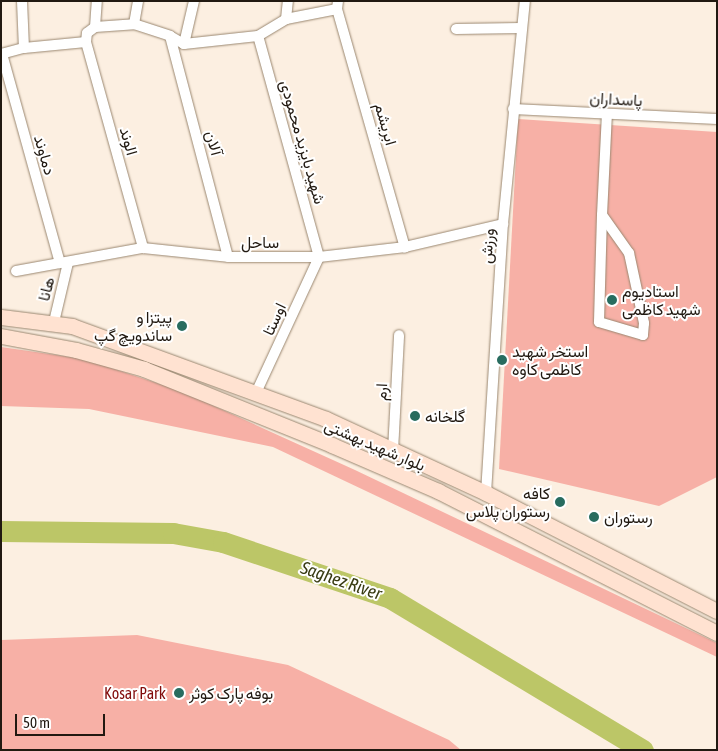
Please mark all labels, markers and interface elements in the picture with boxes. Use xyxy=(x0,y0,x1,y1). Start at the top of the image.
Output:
street label: شهید بایزید محمودی xyxy=(276,78,330,206)
street label: پاسداران xyxy=(589,88,643,110)
street label: ابریشم xyxy=(371,101,401,147)
street label: الوند xyxy=(116,125,142,157)
street label: آلان xyxy=(202,129,226,157)
street label: دماوند xyxy=(30,133,60,177)
street label: ورزش xyxy=(476,228,498,264)
street label: ساحل xyxy=(241,232,279,252)
street label: هانا xyxy=(34,275,58,303)
place label: استادیوم شهید کاظمی xyxy=(622,281,701,319)
marker: استادیوم شهید کاظمی xyxy=(606,294,618,306)
street label: اوستا xyxy=(258,300,290,338)
place label: پیتزا و ساندویچ گپ xyxy=(94,307,172,345)
marker: پیتزا و ساندویچ گپ xyxy=(176,320,188,332)
place label: استخر شهید کاظمی کاوه xyxy=(512,341,588,379)
marker: استخر شهید کاظمی کاوه xyxy=(496,354,508,366)
street label: ارم xyxy=(371,383,391,401)
place label: گلخانه xyxy=(425,406,465,426)
marker: گلخانه xyxy=(409,410,421,422)
street label: بلوار شهید بهشتی xyxy=(322,415,428,475)
place label: کافه رستوران پلاس xyxy=(466,483,550,521)
marker: کافه رستوران پلاس xyxy=(554,496,566,508)
place label: رستوران xyxy=(604,507,653,527)
marker: رستوران xyxy=(588,511,600,523)
water label: Saghez River xyxy=(298,557,384,605)
park label: Kosar Park xyxy=(104,683,166,703)
place label: بوفه پارک کوثر xyxy=(189,683,273,703)
marker: بوفه پارک کوثر xyxy=(173,687,185,699)
scale bar xyxy=(18,704,108,736)
text: 50 m xyxy=(23,714,50,731)

